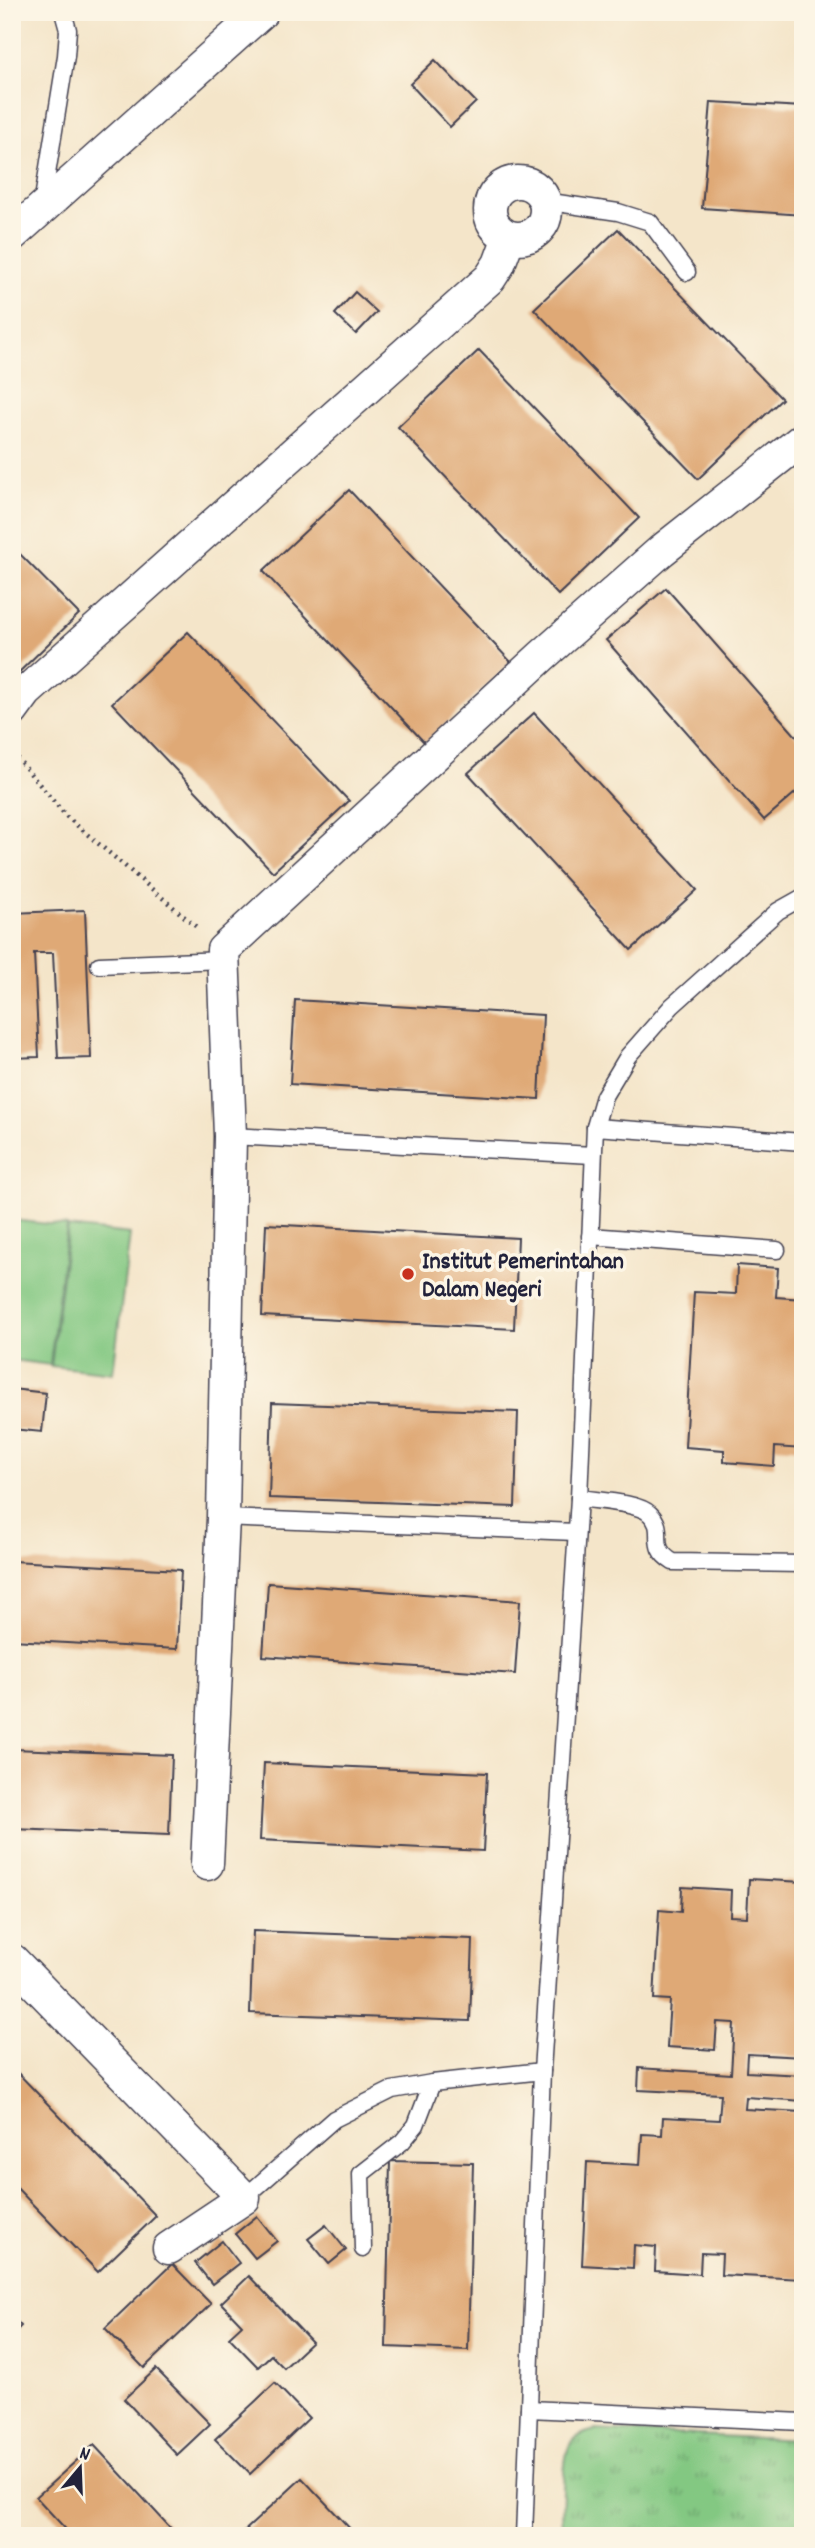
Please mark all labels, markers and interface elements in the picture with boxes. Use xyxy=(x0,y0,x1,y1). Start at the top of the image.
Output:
place label: Institut Pemerintahan Dalam Negeri xyxy=(422,1246,624,1308)
marker: Institut Pemerintahan Dalam Negeri xyxy=(400,1266,416,1282)
north arrow xyxy=(46,2432,116,2502)
text: N xyxy=(76,2441,93,2470)

